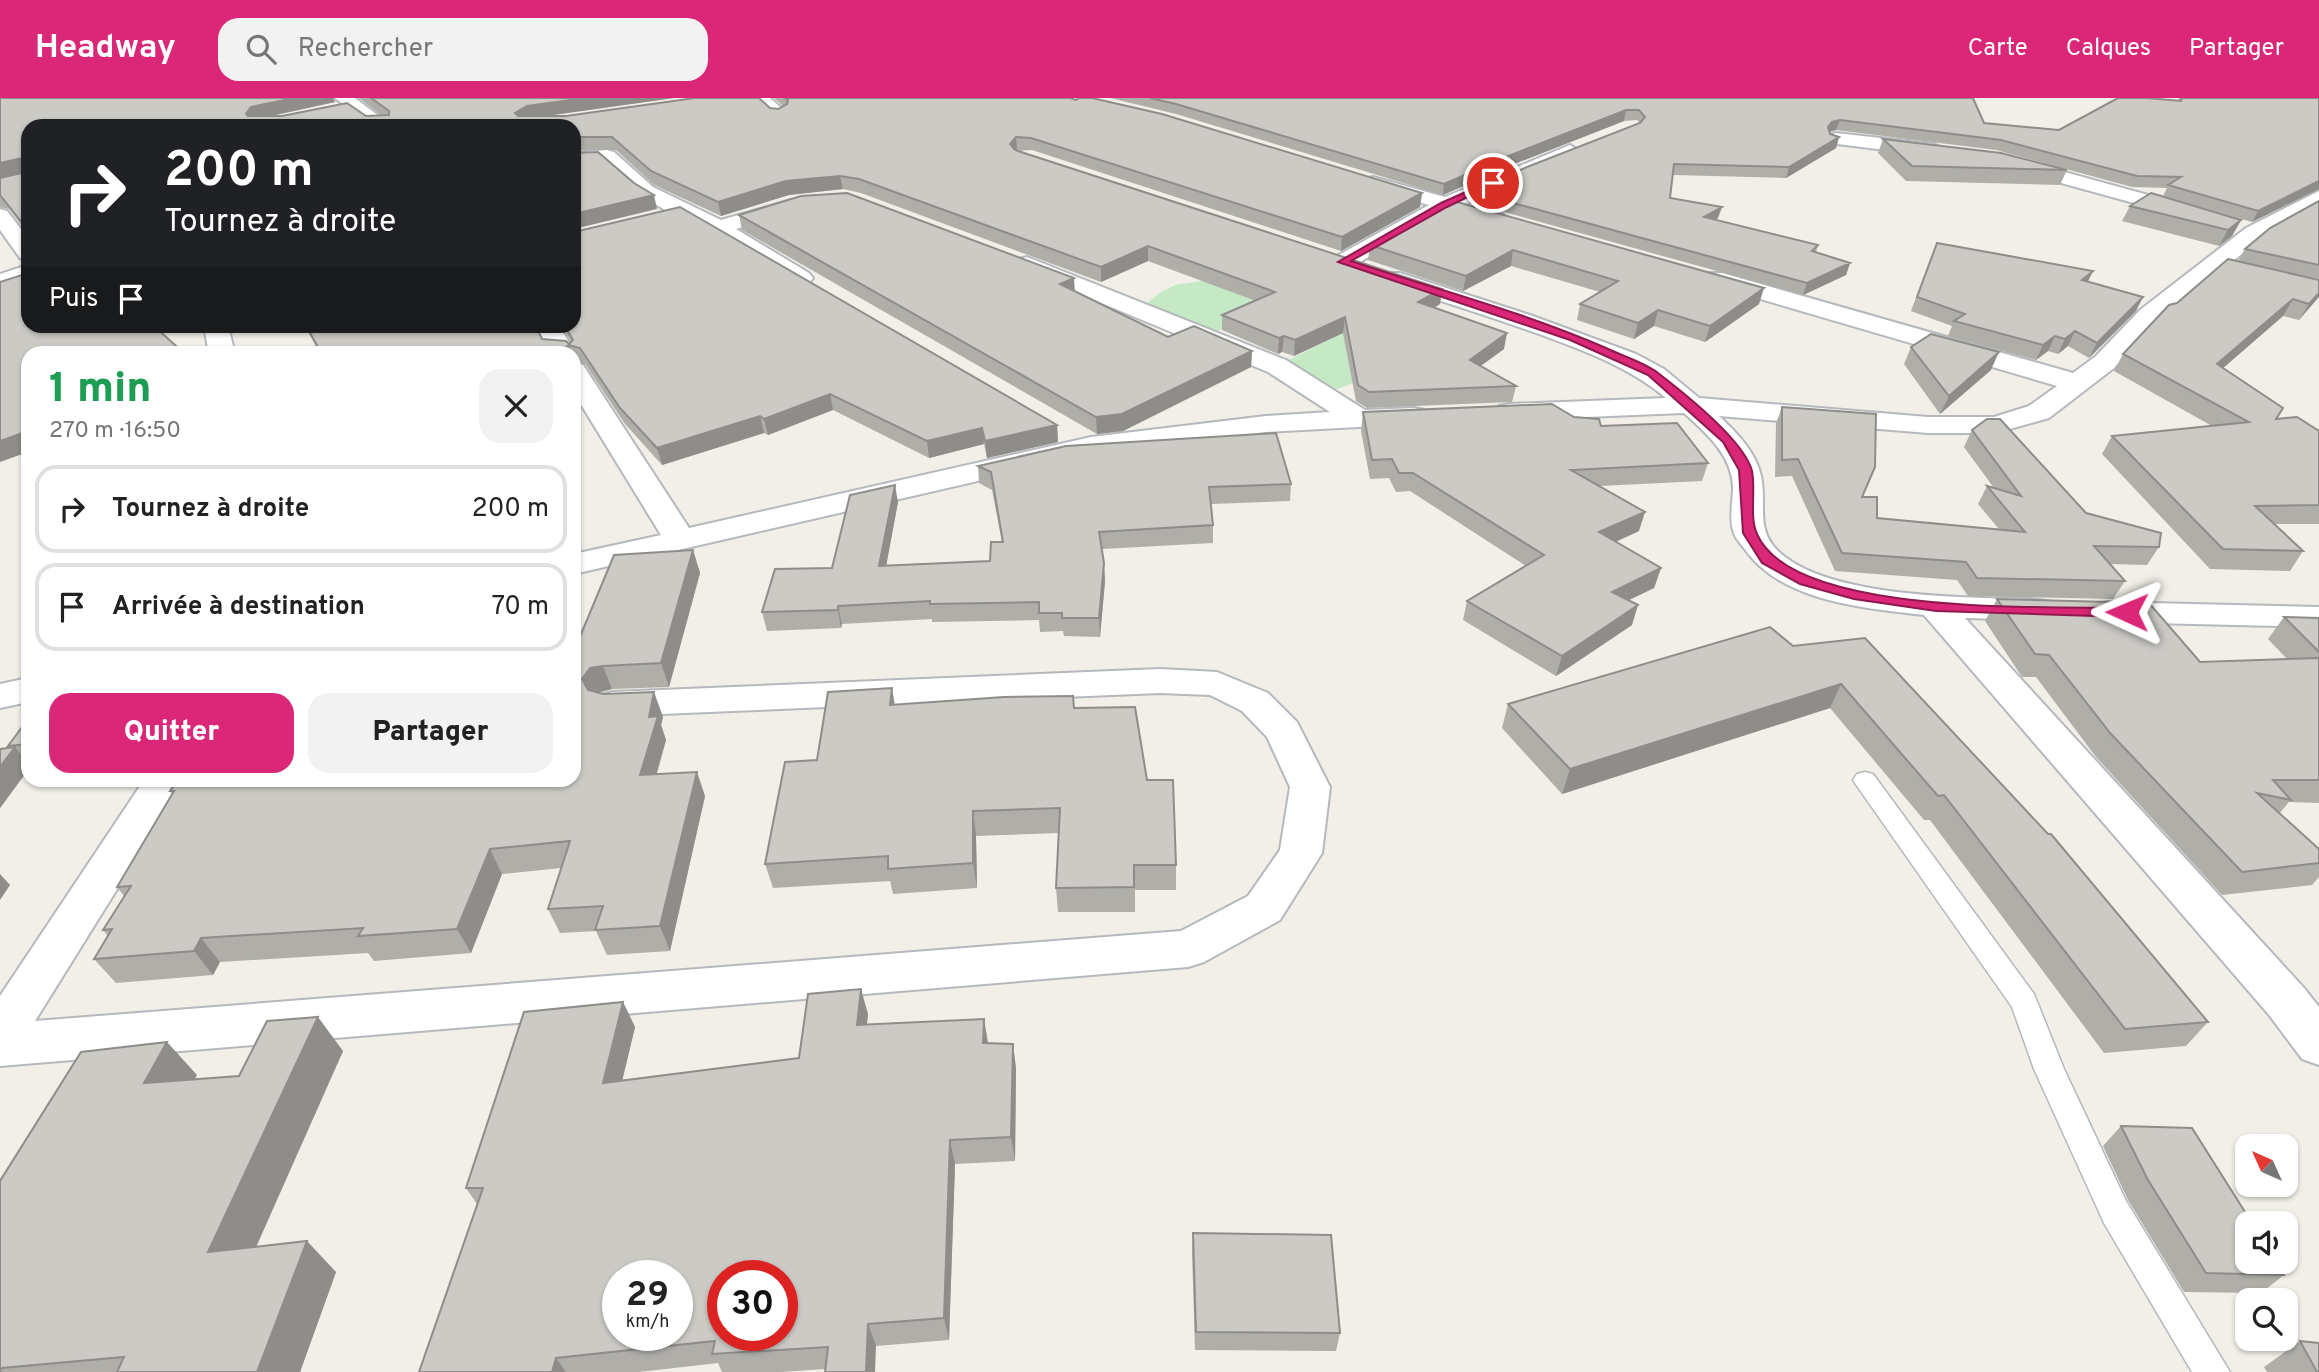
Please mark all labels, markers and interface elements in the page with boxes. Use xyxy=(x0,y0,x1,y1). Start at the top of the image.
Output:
search box xyxy=(218,18,708,81)
text: Headway xyxy=(35,28,176,70)
icon: search xyxy=(242,30,280,68)
text: Rechercher xyxy=(298,33,433,66)
text: Carte xyxy=(1968,34,2028,64)
text: Calques xyxy=(2066,34,2151,64)
text: Partager xyxy=(2189,34,2284,64)
text: 200 m xyxy=(164,142,314,204)
icon: right xyxy=(49,147,140,238)
pin xyxy=(1463,153,1523,213)
icon: arrive xyxy=(1474,164,1512,202)
text: Tournez à droite xyxy=(164,203,396,243)
icon: arrive xyxy=(112,280,150,318)
text: Puis xyxy=(49,283,98,316)
text: 1 min xyxy=(49,364,152,417)
button: close xyxy=(479,369,553,443)
text: 270 m · 16:50 xyxy=(49,417,181,446)
icon: right xyxy=(53,490,91,528)
text: Tournez à droite xyxy=(112,493,309,526)
text: 200 m xyxy=(472,493,549,526)
position arrow xyxy=(2090,575,2164,649)
icon: arrive xyxy=(53,588,91,626)
text: Arrivée à destination xyxy=(112,591,365,624)
text: 70 m xyxy=(491,591,549,624)
button: Quitter xyxy=(49,693,294,773)
button: Partager xyxy=(308,693,553,773)
north arrow xyxy=(2235,1134,2298,1197)
map controls xyxy=(2235,1134,2298,1351)
button: sound xyxy=(2235,1211,2298,1274)
speed limit sign: 30 xyxy=(707,1260,798,1351)
text: 29 xyxy=(626,1274,669,1318)
button: search xyxy=(2235,1288,2298,1351)
text: km/h xyxy=(626,1311,669,1334)

